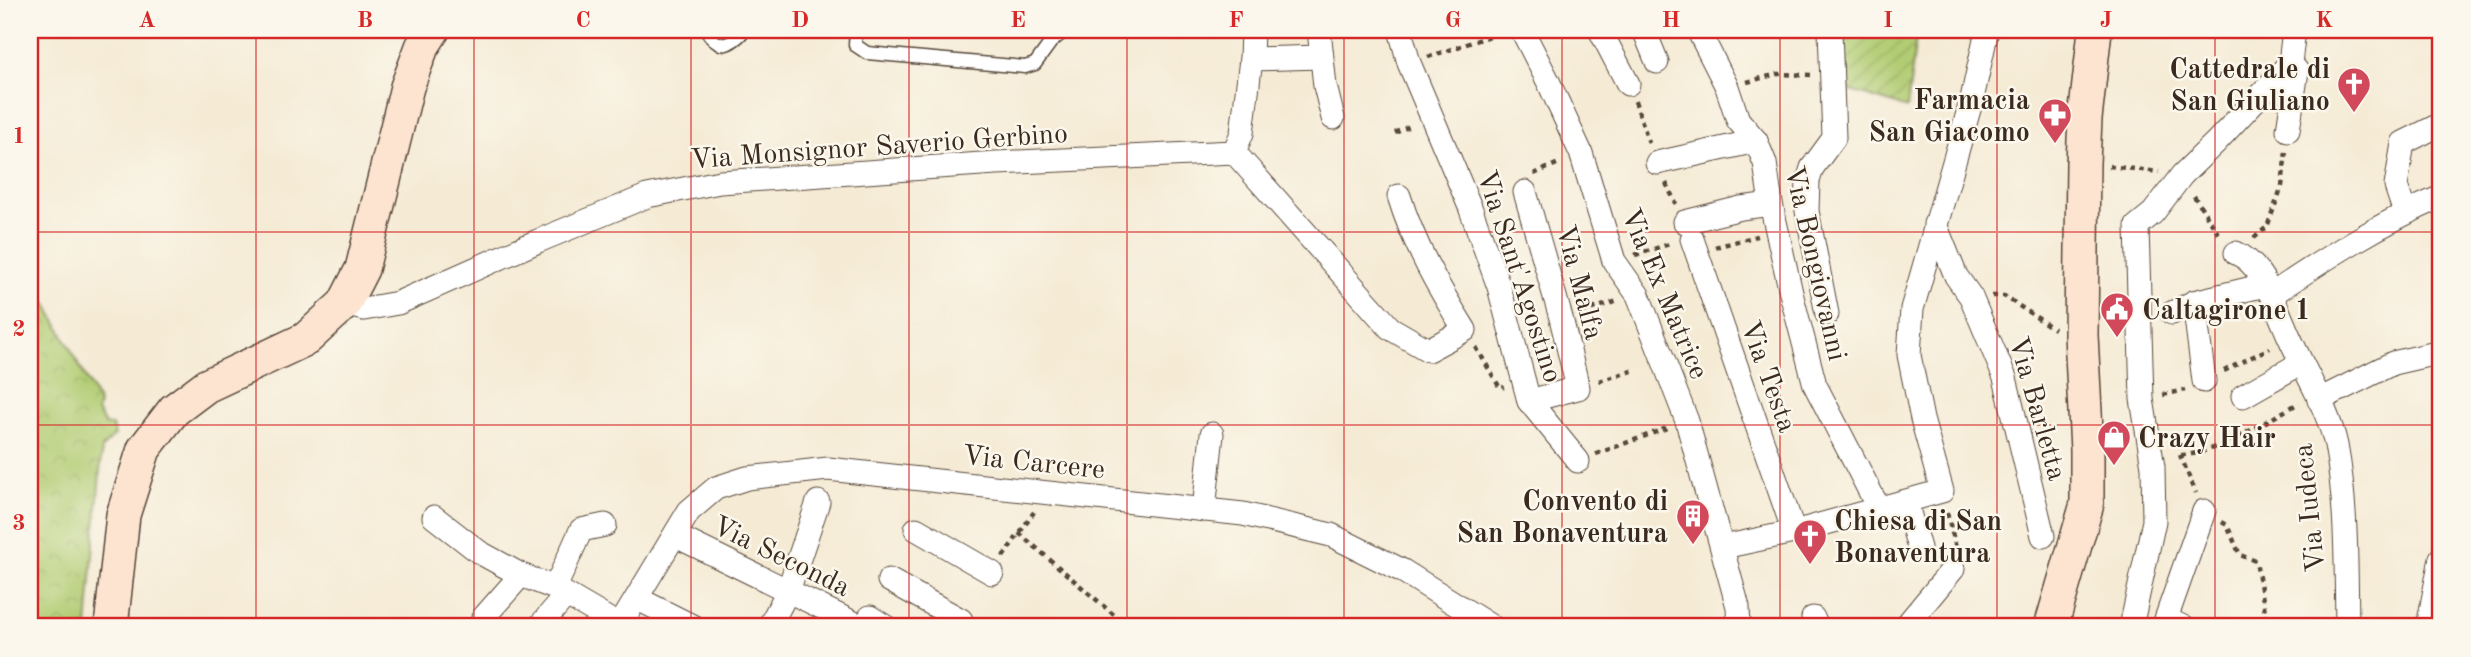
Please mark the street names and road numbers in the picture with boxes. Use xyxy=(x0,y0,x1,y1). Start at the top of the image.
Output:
street label: Via Monsignor Saverio Gerbino xyxy=(690,121,1069,175)
street label: Via Bongiovanni xyxy=(1778,164,1850,364)
street label: Via Sant'Agostino xyxy=(1471,167,1566,387)
street label: Via Ex Matrice xyxy=(1615,205,1712,384)
street label: Via Malfa xyxy=(1549,222,1607,343)
street label: Via Testa xyxy=(1734,318,1800,437)
street label: Via Barletta xyxy=(2002,334,2070,484)
street label: Via Iudeca xyxy=(2290,442,2332,573)
street label: Via Carcere xyxy=(961,443,1106,485)
street label: Via Seconda xyxy=(707,512,854,603)

